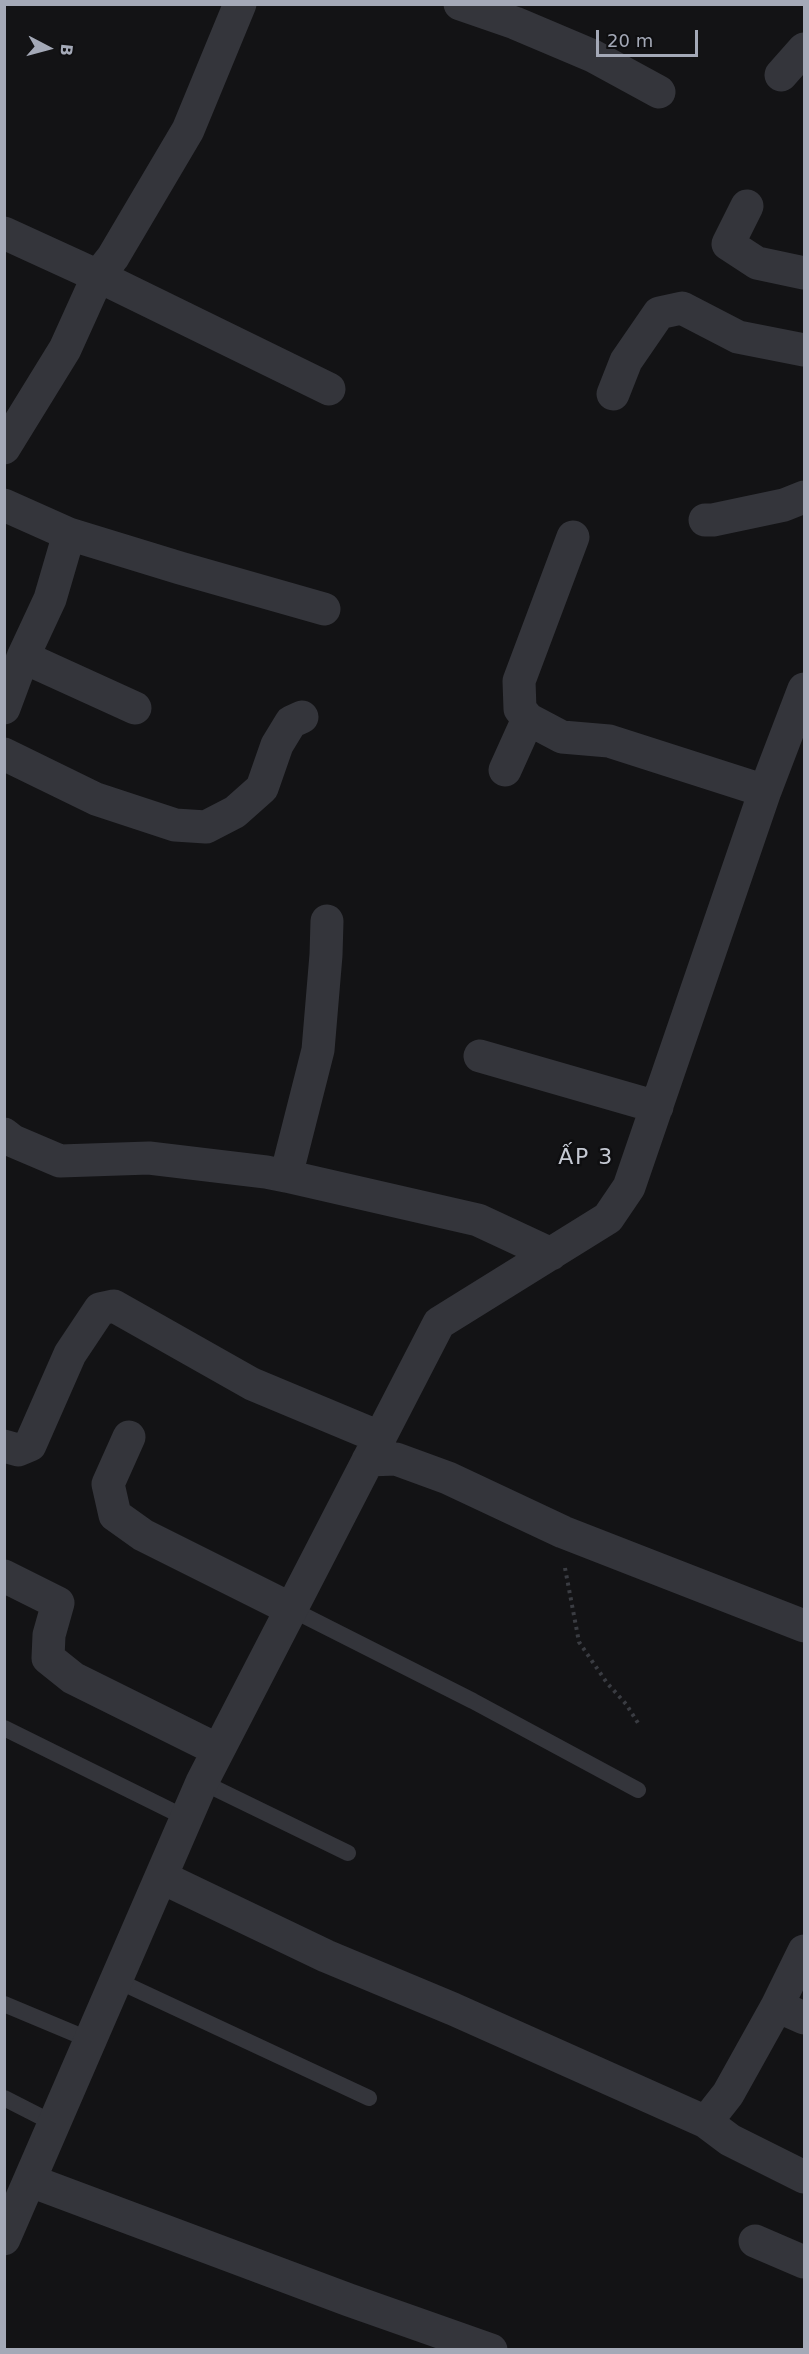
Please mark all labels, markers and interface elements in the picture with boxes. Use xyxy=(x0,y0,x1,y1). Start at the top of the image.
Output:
north arrow xyxy=(18,18,78,78)
scale bar xyxy=(599,18,701,56)
text: 20 m xyxy=(607,30,653,51)
text: B xyxy=(56,43,76,57)
district label: ẤP 3 xyxy=(558,1145,614,1171)

